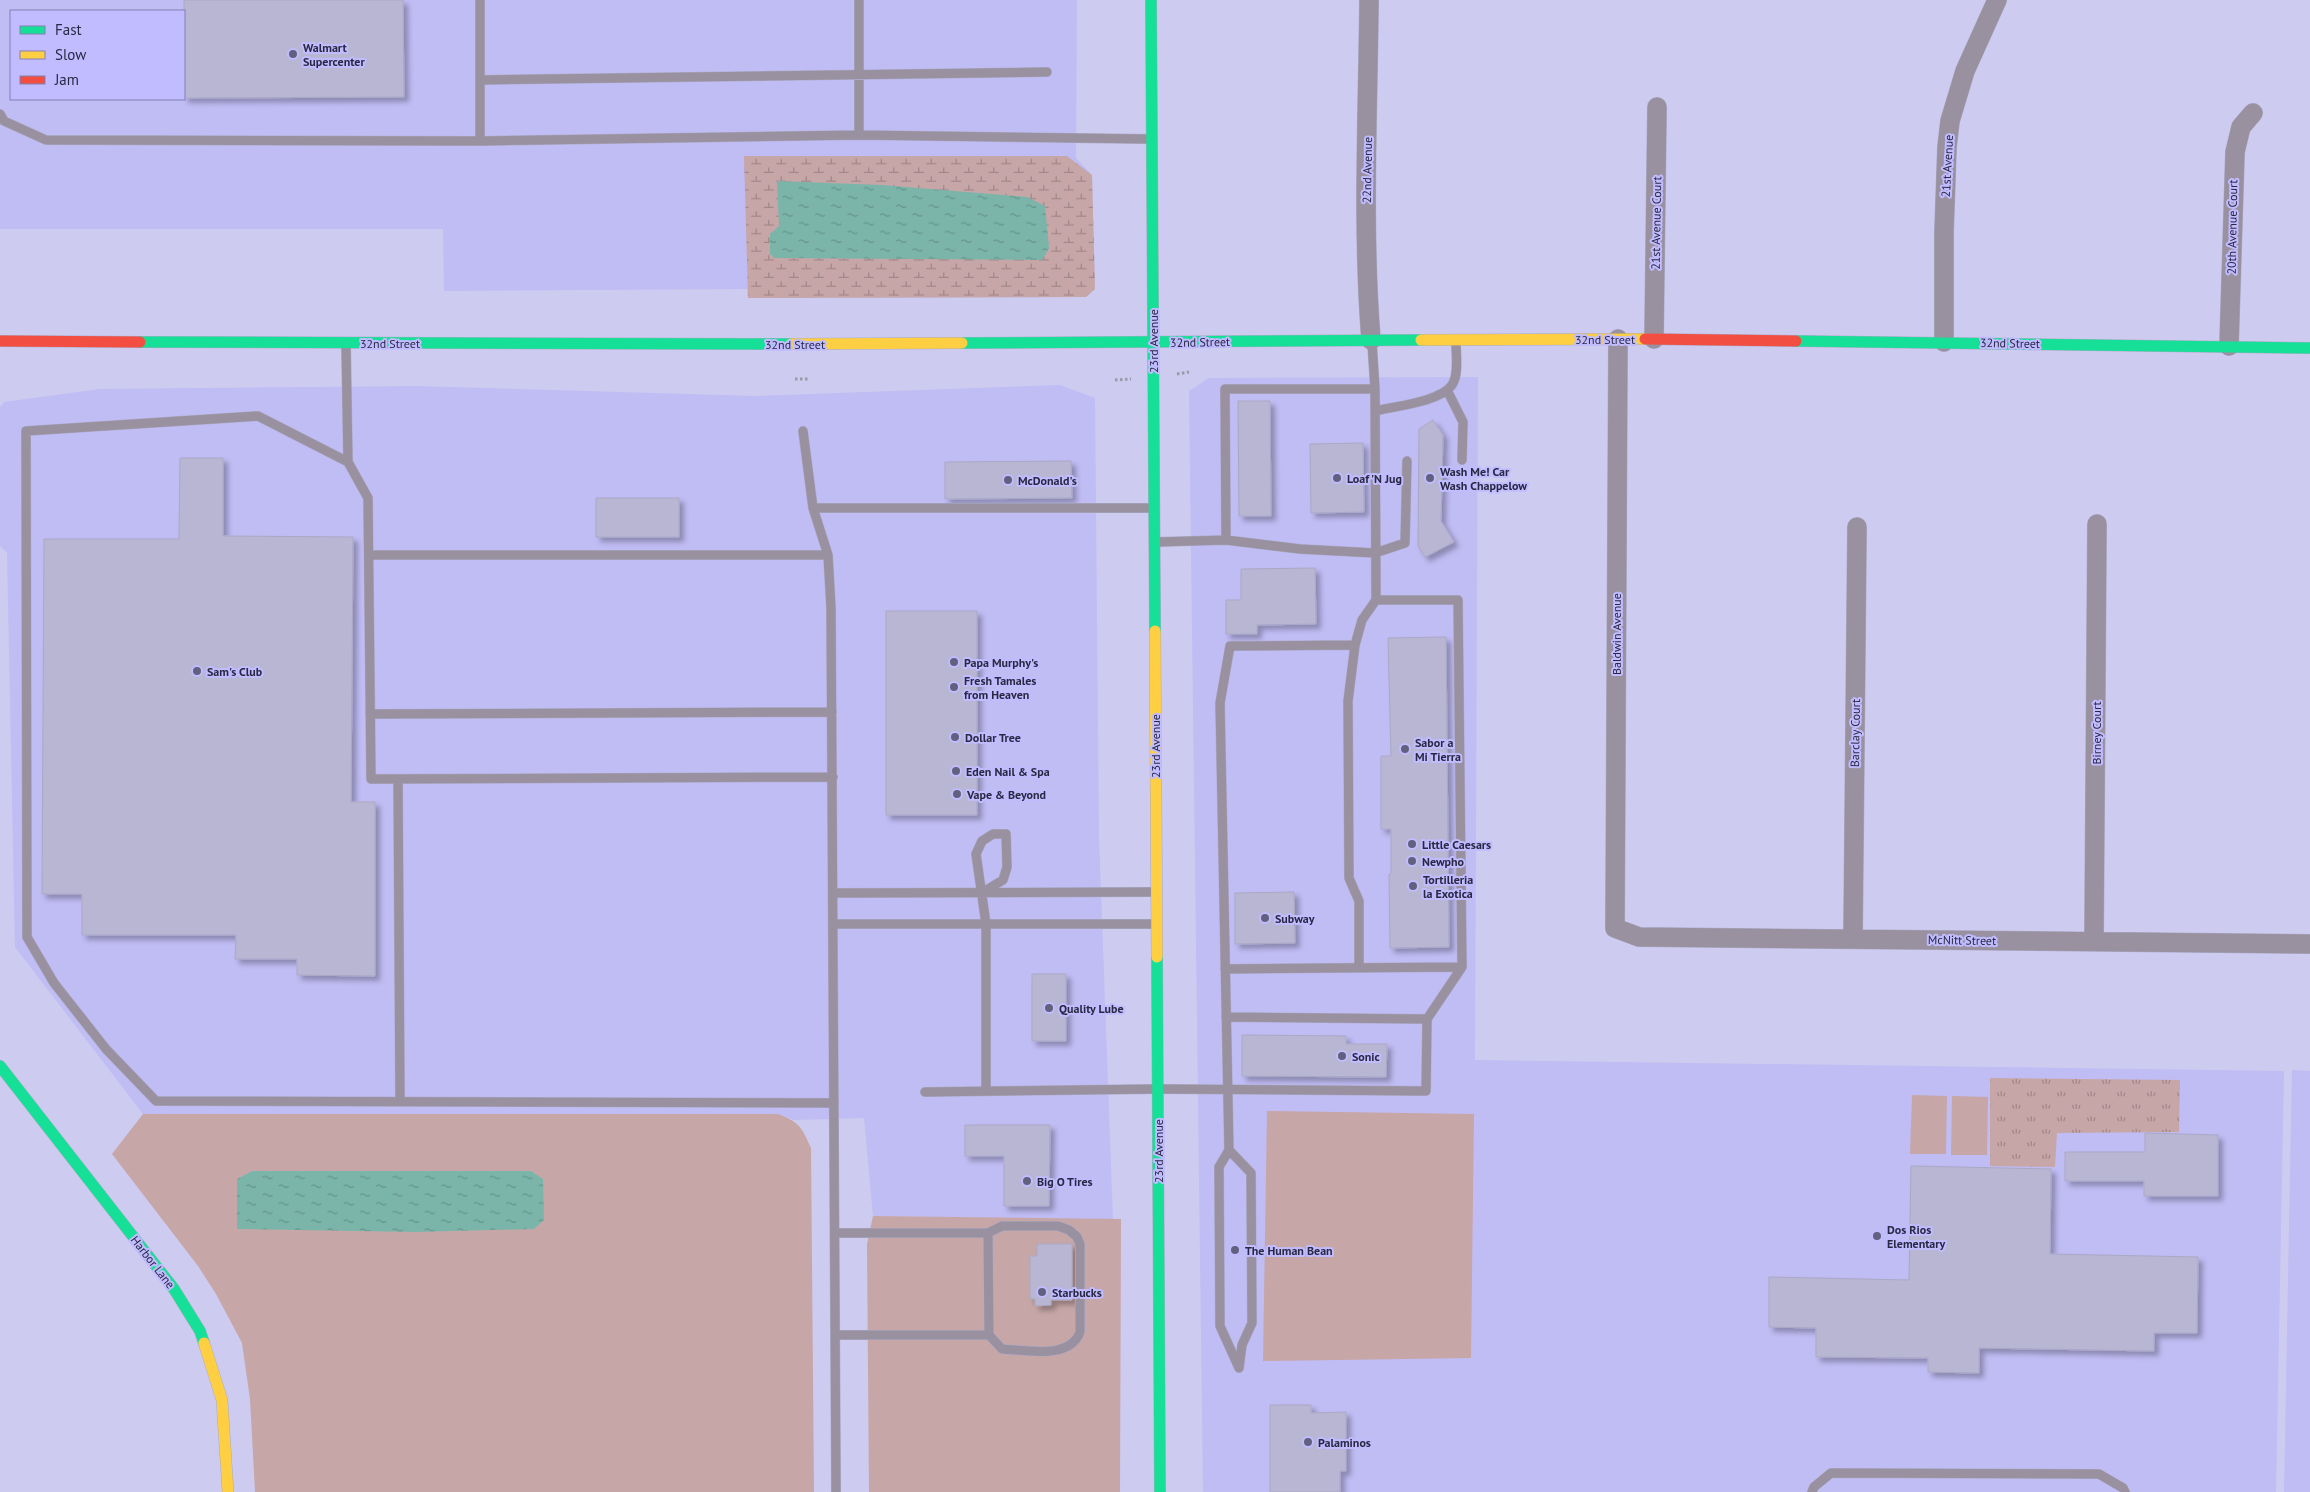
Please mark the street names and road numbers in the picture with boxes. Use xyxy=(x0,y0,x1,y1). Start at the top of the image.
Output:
street label: 21st Avenue xyxy=(1938,134,1956,198)
street label: 22nd Avenue xyxy=(1359,137,1375,203)
street label: 21st Avenue Court xyxy=(1648,176,1664,270)
street label: 20th Avenue Court xyxy=(2224,179,2240,275)
street label: 23rd Avenue xyxy=(1146,309,1161,373)
street label: 32nd Street xyxy=(1575,332,1635,347)
street label: 32nd Street xyxy=(1170,334,1230,350)
street label: 32nd Street xyxy=(1980,335,2040,351)
street label: 32nd Street xyxy=(360,336,420,351)
street label: 32nd Street xyxy=(765,337,825,352)
street label: Baldwin Avenue xyxy=(1609,593,1624,675)
street label: Barclay Court xyxy=(1847,699,1863,767)
street label: Birney Court xyxy=(2089,702,2104,764)
street label: 23rd Avenue xyxy=(1148,714,1163,778)
street label: McNitt Street xyxy=(1928,932,1996,948)
street label: 23rd Avenue xyxy=(1151,1119,1166,1183)
street label: Harbor Lane xyxy=(128,1233,178,1291)

